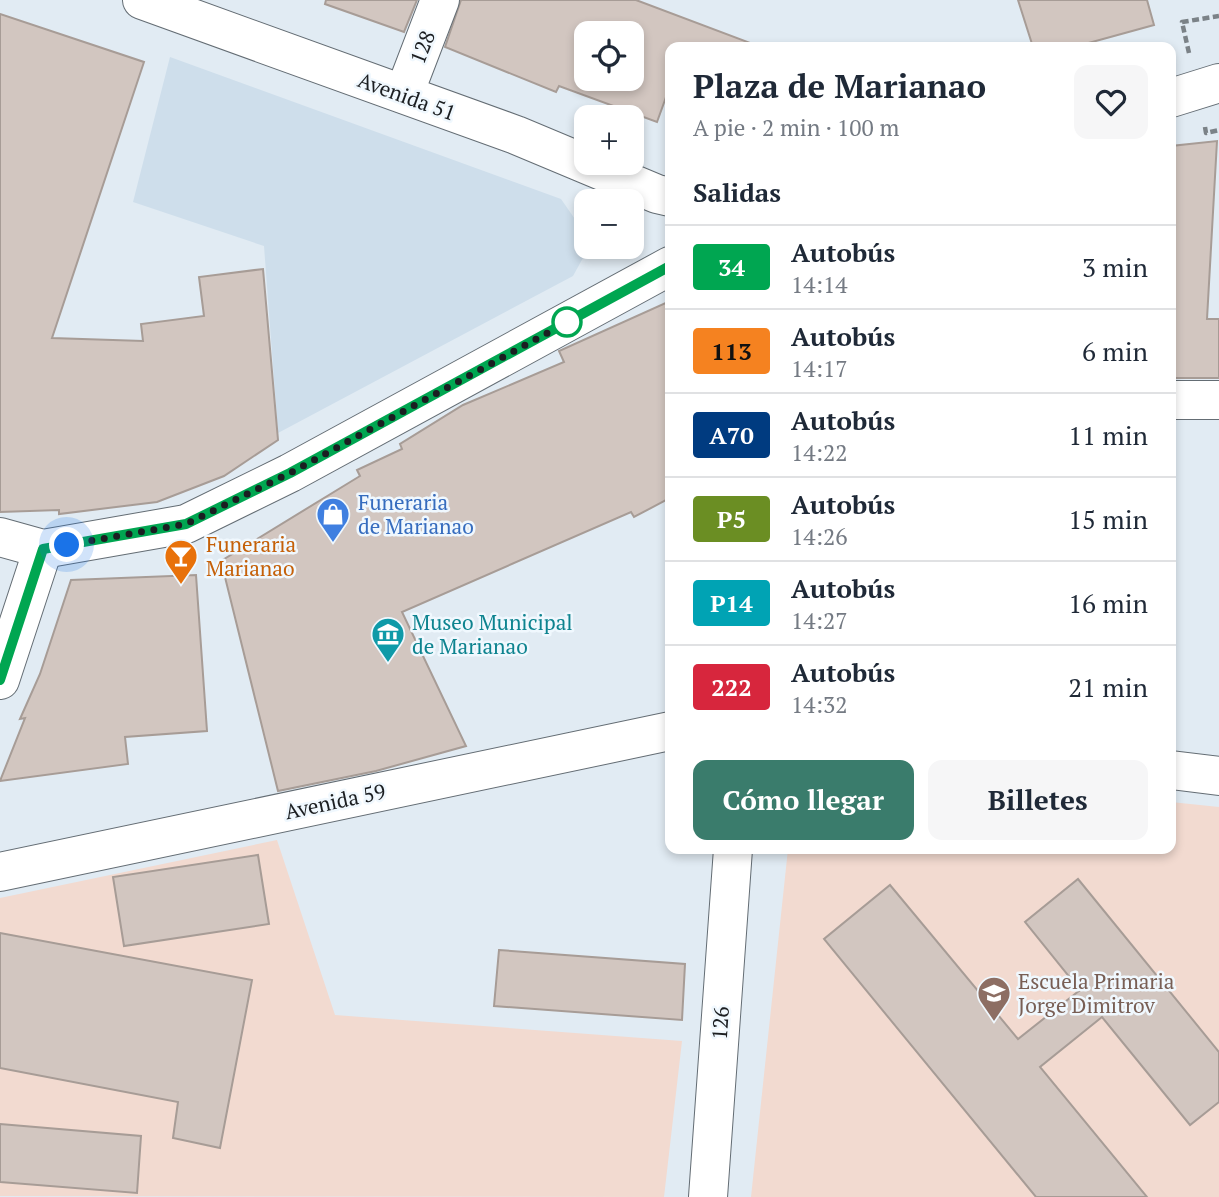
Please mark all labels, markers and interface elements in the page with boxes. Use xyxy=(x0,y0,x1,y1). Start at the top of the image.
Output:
map controls xyxy=(574,21,644,259)
button: locate xyxy=(574,21,644,91)
street label: 128 xyxy=(403,26,441,68)
text: Plaza de Marianao xyxy=(693,64,986,107)
street label: Avenida 51 xyxy=(354,65,460,127)
button: heart xyxy=(1074,65,1148,139)
button: + xyxy=(574,105,644,175)
text: A pie · 2 min · 100 m xyxy=(693,112,899,143)
text: Salidas xyxy=(693,175,781,209)
button: − xyxy=(574,189,644,259)
text: Autobús xyxy=(791,235,895,269)
text: 3 min xyxy=(1082,250,1148,284)
text: 34 xyxy=(718,251,745,283)
text: 14:14 xyxy=(791,269,848,300)
unlabelled marker xyxy=(552,307,582,337)
text: Autobús xyxy=(791,319,895,353)
text: 6 min xyxy=(1082,334,1148,368)
text: 113 xyxy=(711,335,752,367)
text: 14:17 xyxy=(791,353,848,384)
text: Autobús xyxy=(791,403,895,437)
text: 11 min xyxy=(1068,418,1148,452)
text: A70 xyxy=(709,419,754,451)
text: 14:22 xyxy=(791,437,848,468)
text: Autobús xyxy=(791,487,895,521)
place label: Funeraria de Marianao xyxy=(358,488,474,540)
shop icon: Funeraria de Marianao xyxy=(314,495,352,544)
text: 15 min xyxy=(1068,502,1148,536)
text: P5 xyxy=(717,503,746,535)
text: 14:26 xyxy=(791,521,848,552)
your location xyxy=(49,527,84,562)
place label: Funeraria Marianao xyxy=(206,530,297,582)
bar icon: Funeraria Marianao xyxy=(162,537,200,586)
text: Autobús xyxy=(791,571,895,605)
text: 16 min xyxy=(1068,586,1148,620)
text: P14 xyxy=(710,587,753,619)
text: 14:27 xyxy=(791,605,848,636)
place label: Museo Municipal de Marianao xyxy=(412,608,573,660)
museum icon: Museo Municipal de Marianao xyxy=(369,615,407,664)
text: Autobús xyxy=(791,655,895,689)
text: 21 min xyxy=(1068,670,1148,704)
text: 222 xyxy=(711,671,752,703)
text: 14:32 xyxy=(791,689,848,720)
button: Cómo llegar xyxy=(693,760,914,840)
button: Billetes xyxy=(928,760,1148,840)
street label: Avenida 59 xyxy=(282,777,388,825)
place label: Escuela Primaria Jorge Dimitrov xyxy=(1018,967,1175,1019)
school or university icon: Escuela Primaria Jorge Dimitrov xyxy=(975,974,1013,1023)
street label: 126 xyxy=(705,1005,735,1041)

